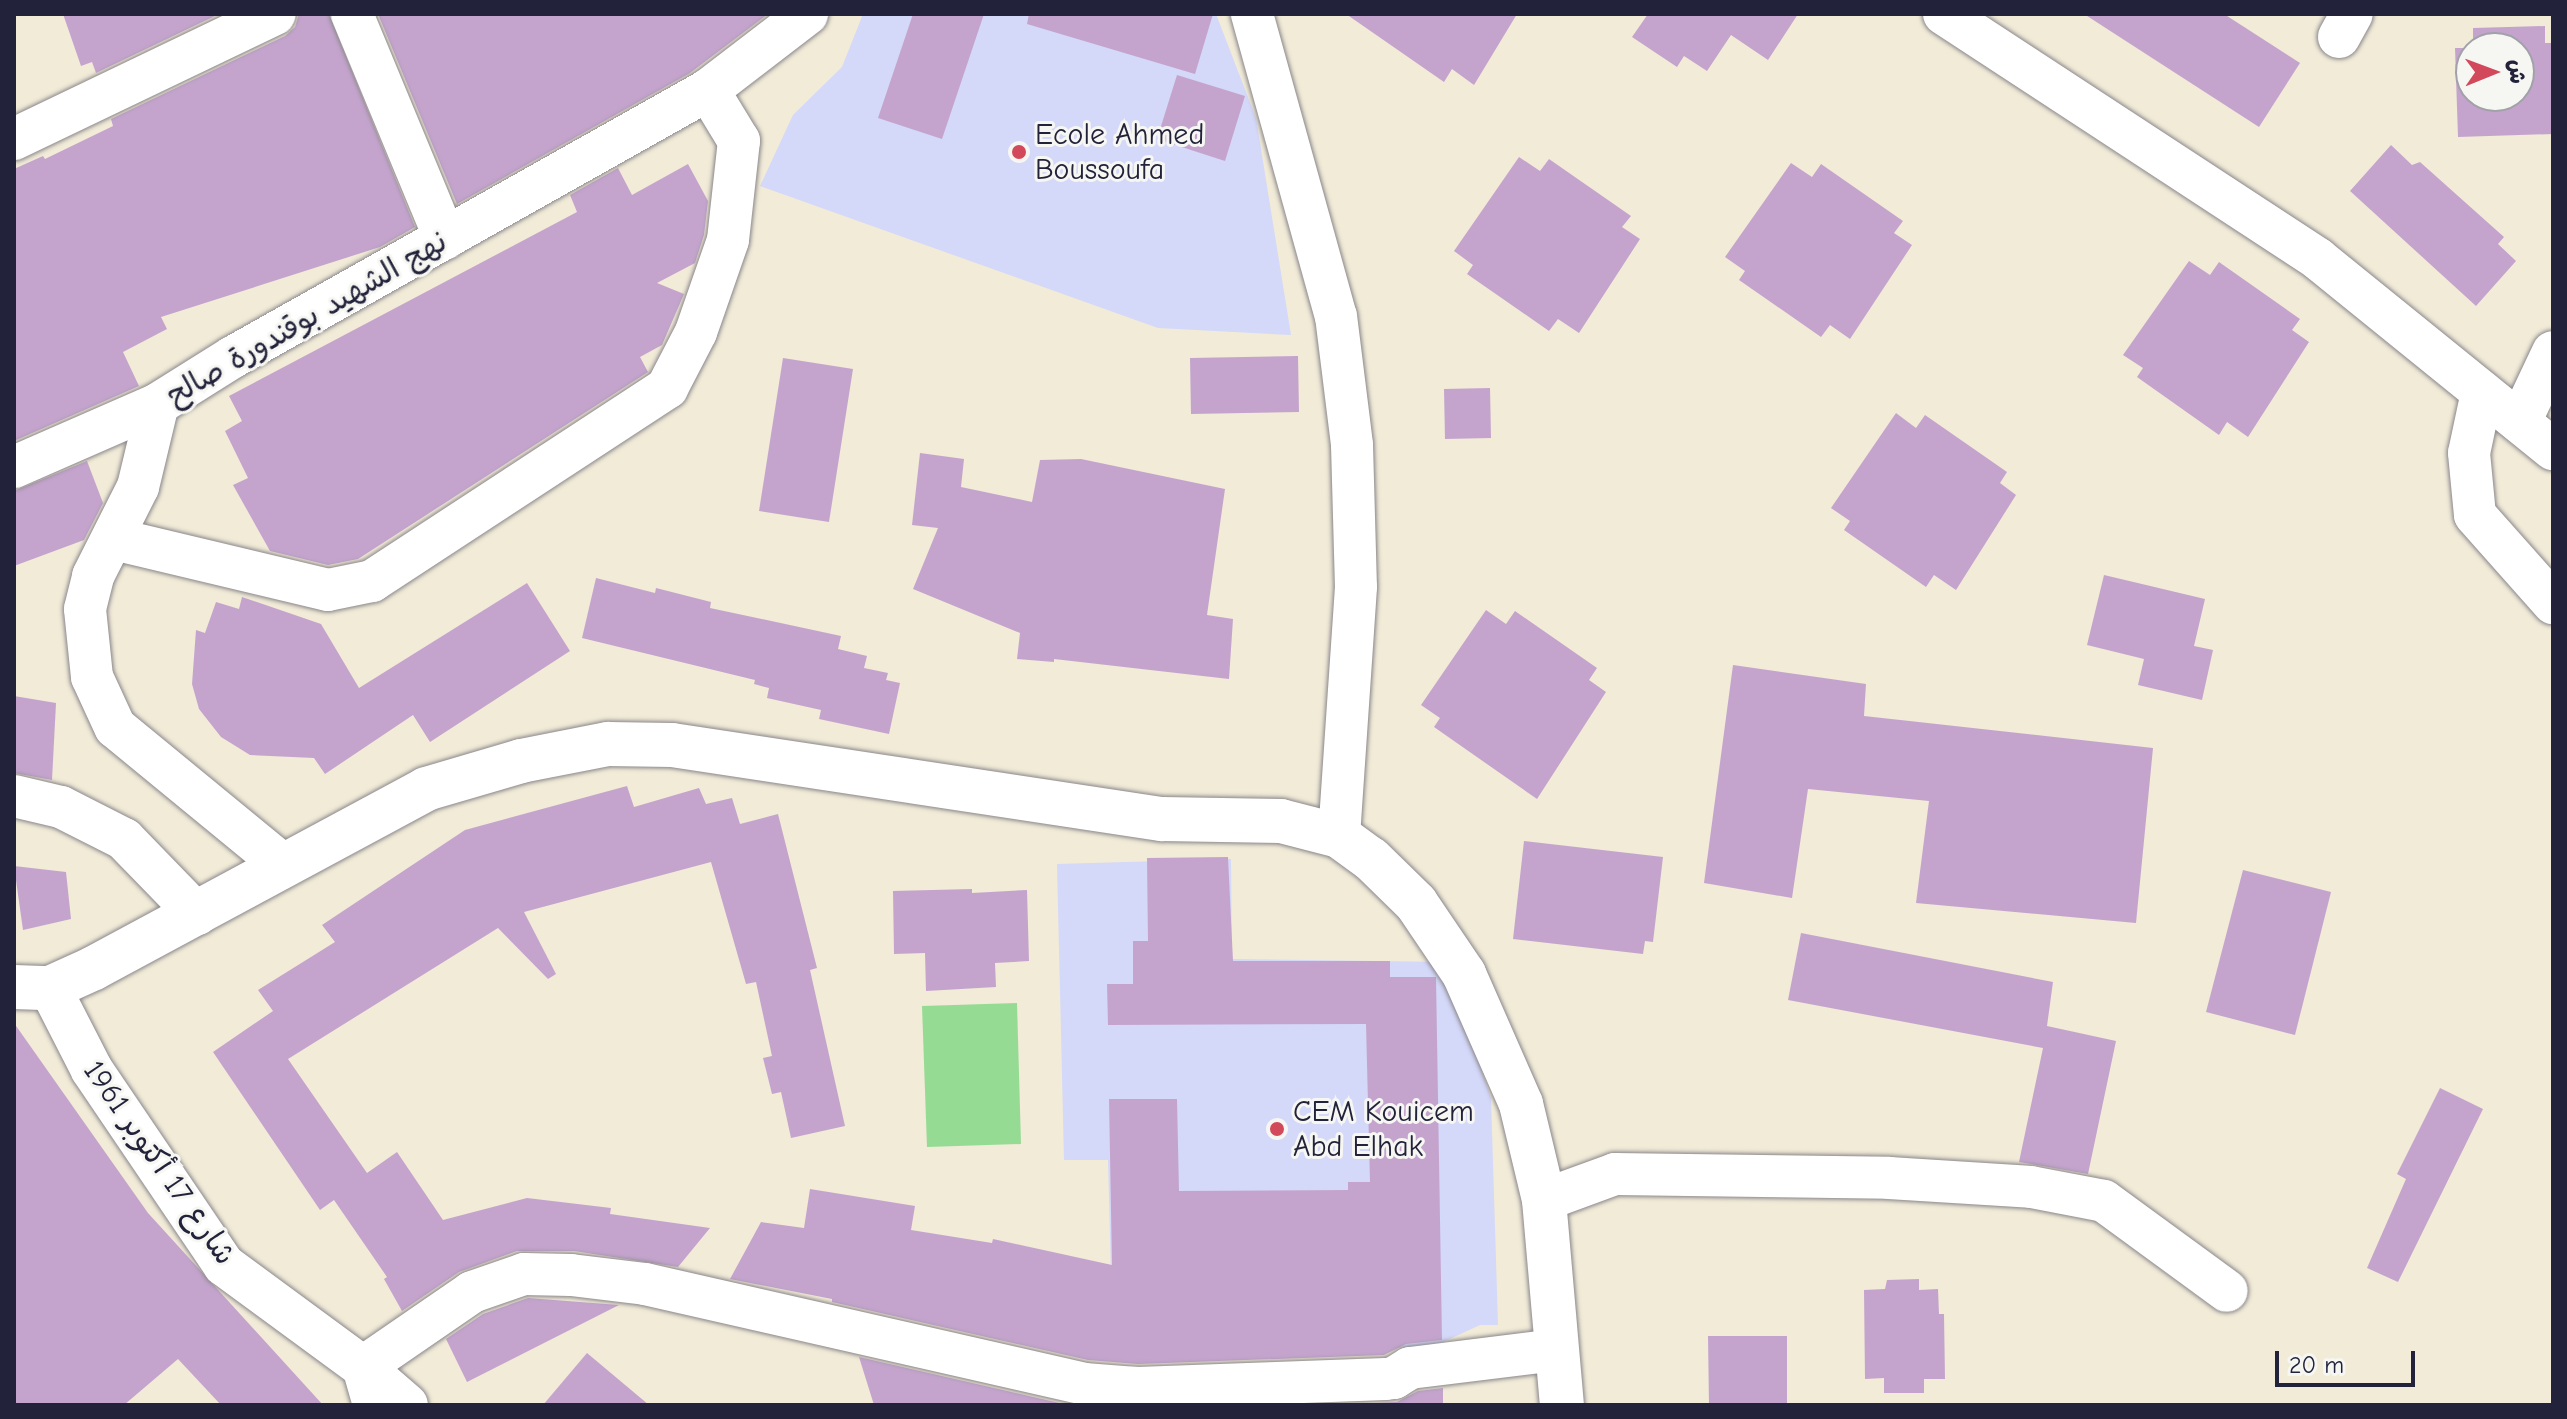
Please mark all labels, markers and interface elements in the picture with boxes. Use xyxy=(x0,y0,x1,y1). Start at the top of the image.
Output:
north arrow xyxy=(2455,32,2535,112)
text: ش xyxy=(2504,59,2530,84)
place label: Ecole Ahmed Boussoufa xyxy=(1035,117,1204,188)
marker: Ecole Ahmed Boussoufa xyxy=(1010,143,1028,161)
street label: نهج الشهيد بوقندورة صالح xyxy=(160,224,454,414)
street label: شارع 17 أكتوبر 1961 xyxy=(75,1054,243,1272)
place label: CEM Kouicem Abd Elhak xyxy=(1293,1094,1474,1164)
marker: CEM Kouicem Abd Elhak xyxy=(1268,1120,1286,1138)
scale bar xyxy=(2279,1335,2419,1385)
text: 20 m xyxy=(2289,1351,2344,1379)

